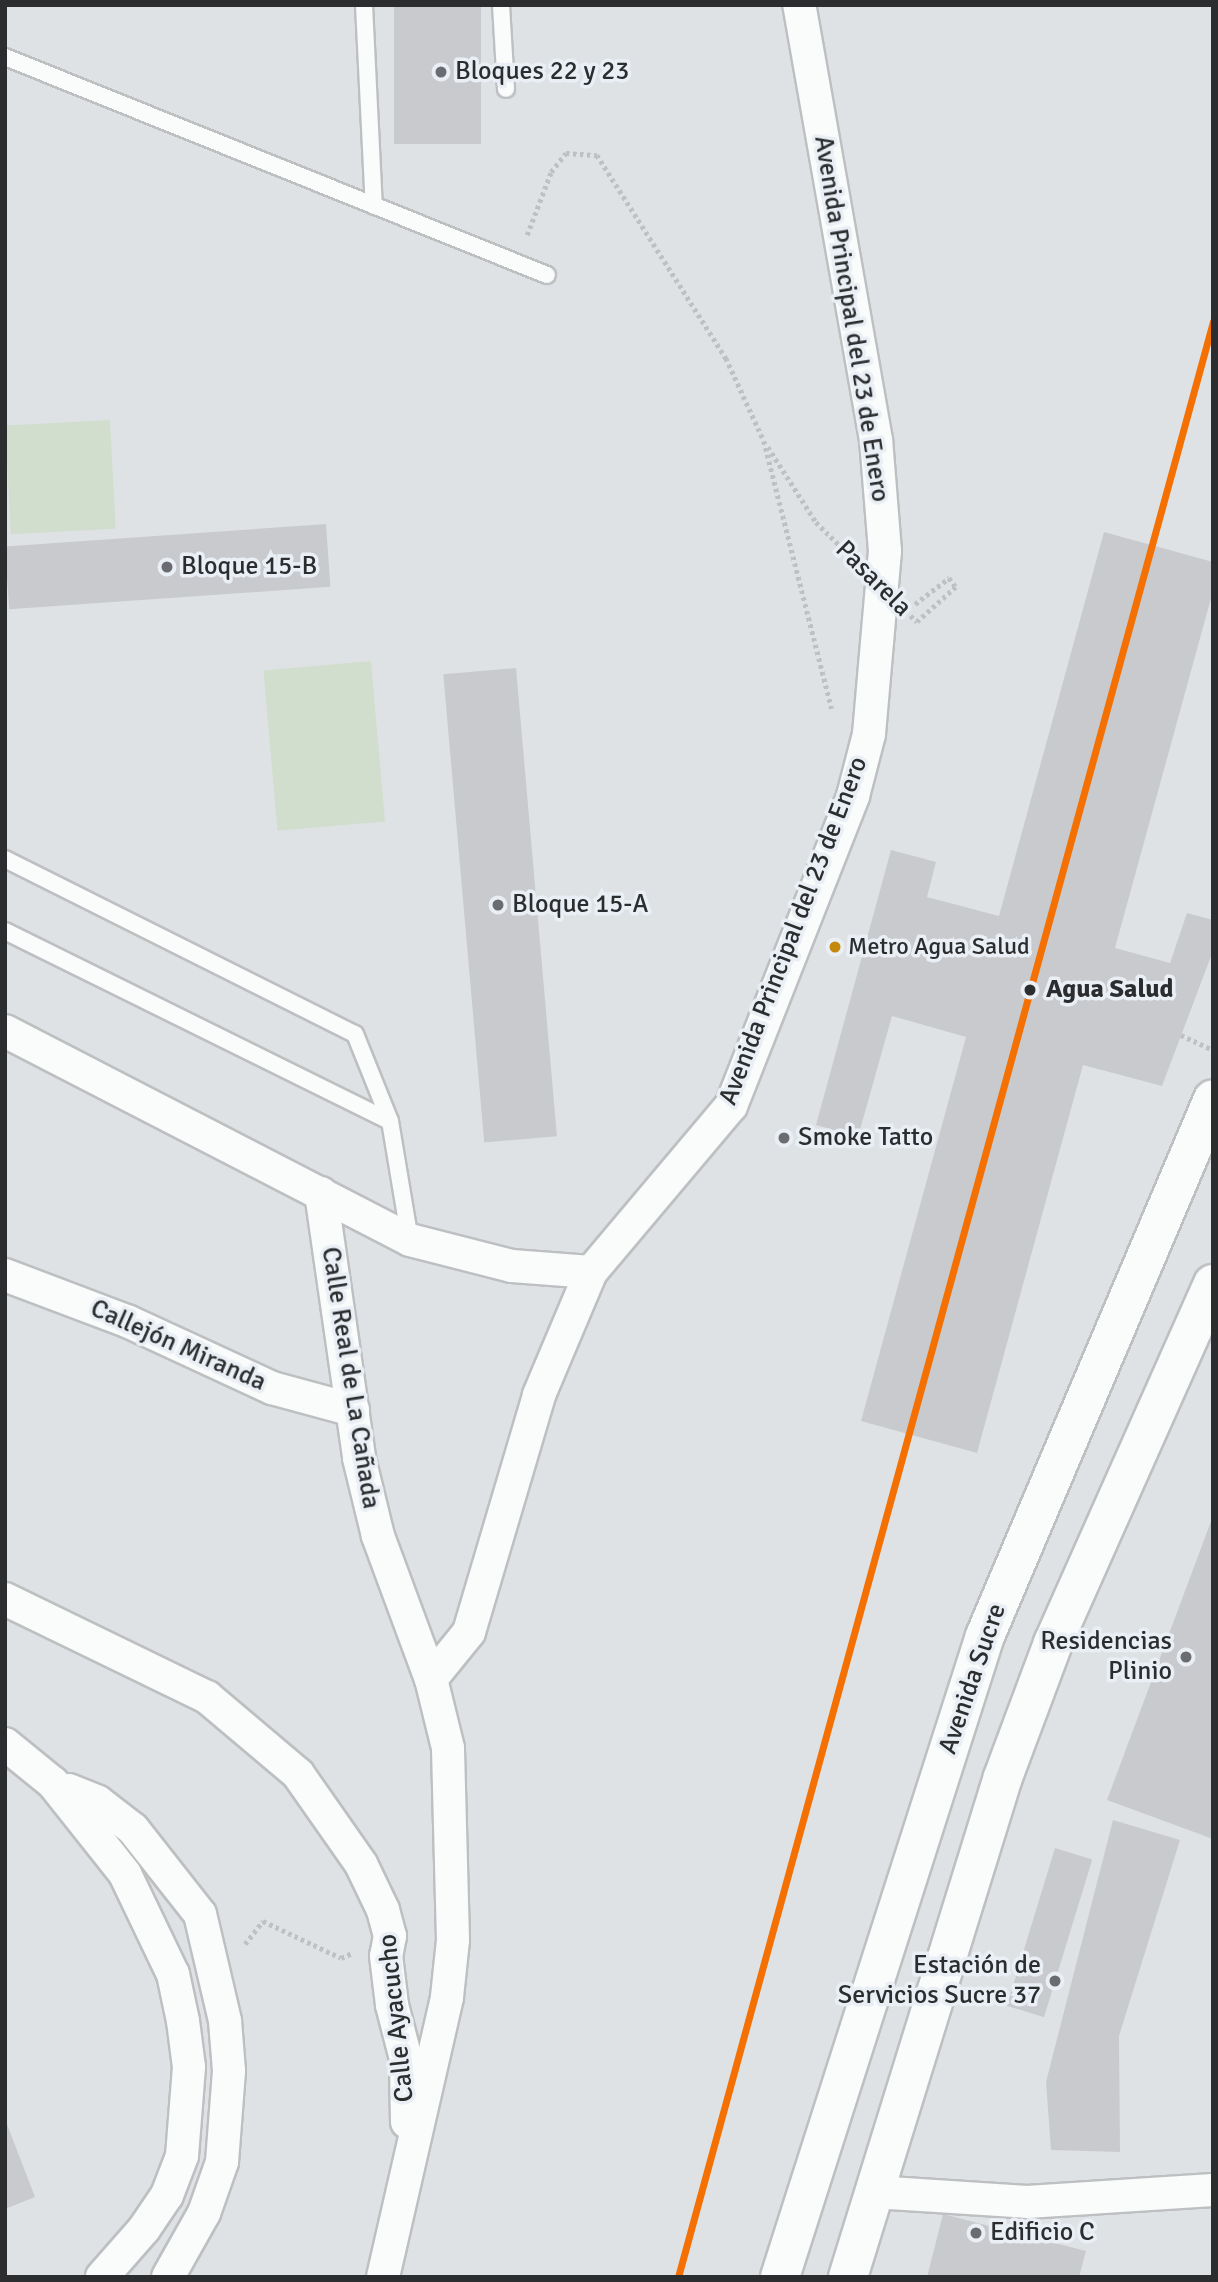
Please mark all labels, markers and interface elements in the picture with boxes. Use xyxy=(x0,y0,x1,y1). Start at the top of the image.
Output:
place label: Bloques 22 y 23 xyxy=(455,56,629,88)
marker: Bloques 22 y 23 xyxy=(433,64,449,80)
street label: Avenida Principal del 23 de Enero xyxy=(807,134,895,504)
street label: Pasarela xyxy=(828,534,918,624)
place label: Bloque 15-B xyxy=(181,551,317,583)
marker: Bloque 15-B xyxy=(159,559,175,575)
street label: Avenida Principal del 23 de Enero xyxy=(713,753,875,1109)
place label: Bloque 15-A xyxy=(512,889,648,921)
marker: Bloque 15-A xyxy=(490,897,506,913)
place label: Metro Agua Salud xyxy=(848,933,1030,961)
marker: Metro Agua Salud xyxy=(828,940,842,954)
place label: Agua Salud xyxy=(1046,974,1173,1006)
marker: Agua Salud xyxy=(1020,980,1040,1000)
place label: Smoke Tatto xyxy=(798,1122,933,1154)
marker: Smoke Tatto xyxy=(776,1130,792,1146)
street label: Calle Real de La Cañada xyxy=(314,1245,386,1511)
street label: Callejón Miranda xyxy=(85,1293,271,1399)
street label: Avenida Sucre xyxy=(933,1600,1013,1758)
place label: Residencias Plinio xyxy=(1040,1626,1172,1688)
marker: Residencias Plinio xyxy=(1178,1649,1194,1665)
street label: Calle Ayacucho xyxy=(373,1932,421,2104)
place label: Estación de Servicios Sucre 37 xyxy=(838,1950,1041,2011)
marker: Estación de Servicios Sucre 37 xyxy=(1047,1973,1063,1989)
place label: Edificio C xyxy=(990,2217,1095,2249)
marker: Edificio C xyxy=(968,2225,984,2241)

